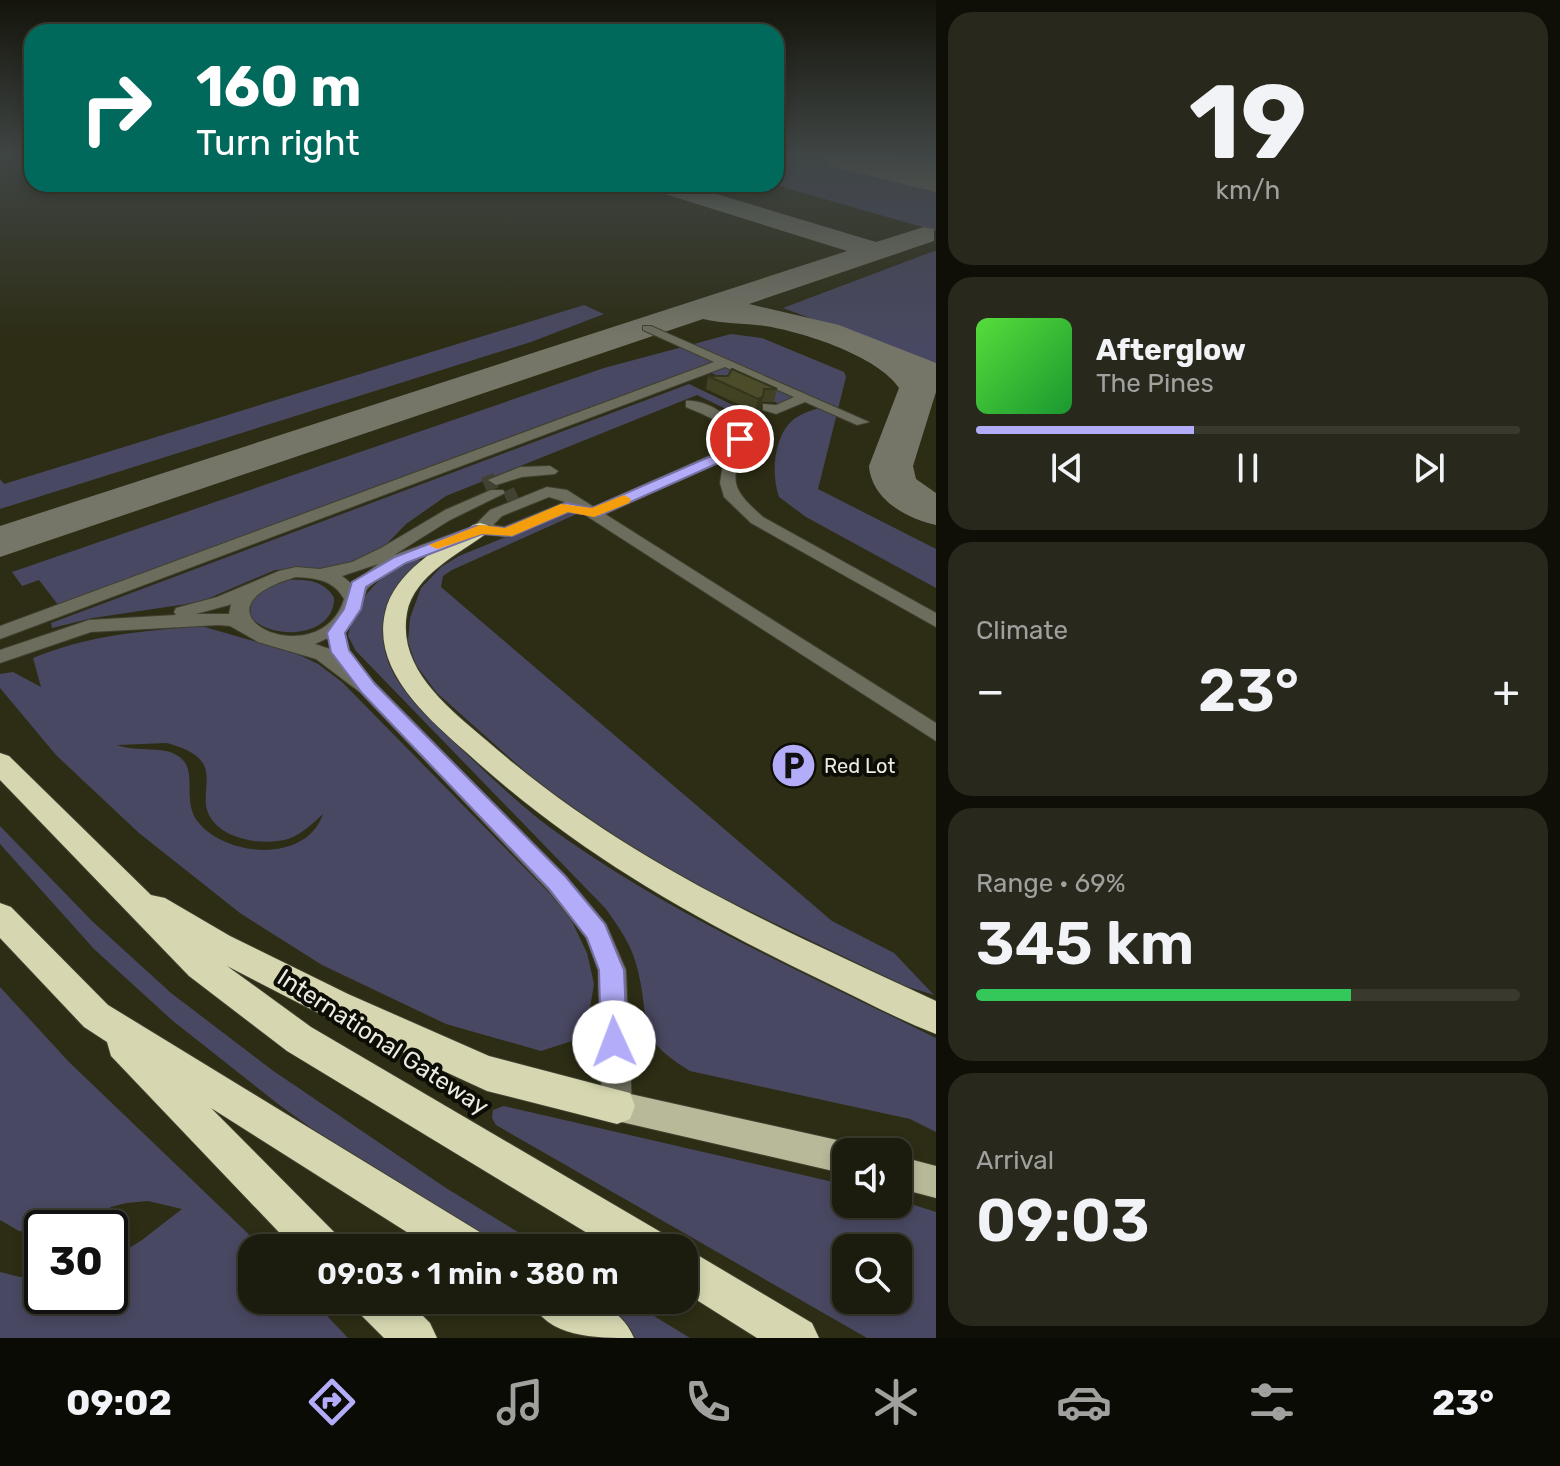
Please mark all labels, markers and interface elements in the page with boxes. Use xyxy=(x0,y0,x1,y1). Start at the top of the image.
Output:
text: 160 m xyxy=(196,54,362,120)
icon: right xyxy=(64,56,168,160)
text: 19 xyxy=(1189,61,1307,184)
text: Turn right xyxy=(196,121,360,164)
text: km/h xyxy=(1216,175,1280,206)
text: Afterglow xyxy=(1096,332,1246,368)
text: The Pines xyxy=(1096,368,1214,399)
pin xyxy=(706,405,774,473)
icon: arrive xyxy=(718,417,762,461)
icon: previous xyxy=(1045,446,1089,490)
icon: pause xyxy=(1226,446,1270,490)
icon: next xyxy=(1407,446,1451,490)
text: Climate xyxy=(976,615,1068,646)
text: 23° xyxy=(1198,655,1299,726)
text: − xyxy=(976,665,1005,717)
text: + xyxy=(1493,665,1520,717)
parking icon: Red Lot xyxy=(769,742,817,790)
place label: Red Lot xyxy=(824,754,895,778)
text: Range · 69% xyxy=(976,868,1125,899)
text: 345 km xyxy=(976,908,1194,979)
street label: International Gateway xyxy=(272,963,494,1121)
position arrow xyxy=(572,1000,656,1084)
map controls xyxy=(832,1138,912,1314)
button: sound xyxy=(832,1138,912,1218)
text: Arrival xyxy=(976,1145,1054,1176)
text: 09:03 xyxy=(976,1185,1150,1256)
speed limit sign: 30 xyxy=(24,1210,128,1314)
button: search xyxy=(832,1234,912,1314)
text: 09:03 · 1 min · 380 m xyxy=(317,1256,619,1292)
icon: directions xyxy=(304,1374,360,1430)
icon: music xyxy=(492,1374,548,1430)
icon: phone xyxy=(680,1374,736,1430)
icon: climate xyxy=(868,1374,924,1430)
icon: car xyxy=(1056,1374,1112,1430)
icon: filters xyxy=(1244,1374,1300,1430)
text: 09:02 xyxy=(66,1381,172,1424)
text: 23° xyxy=(1432,1381,1494,1424)

